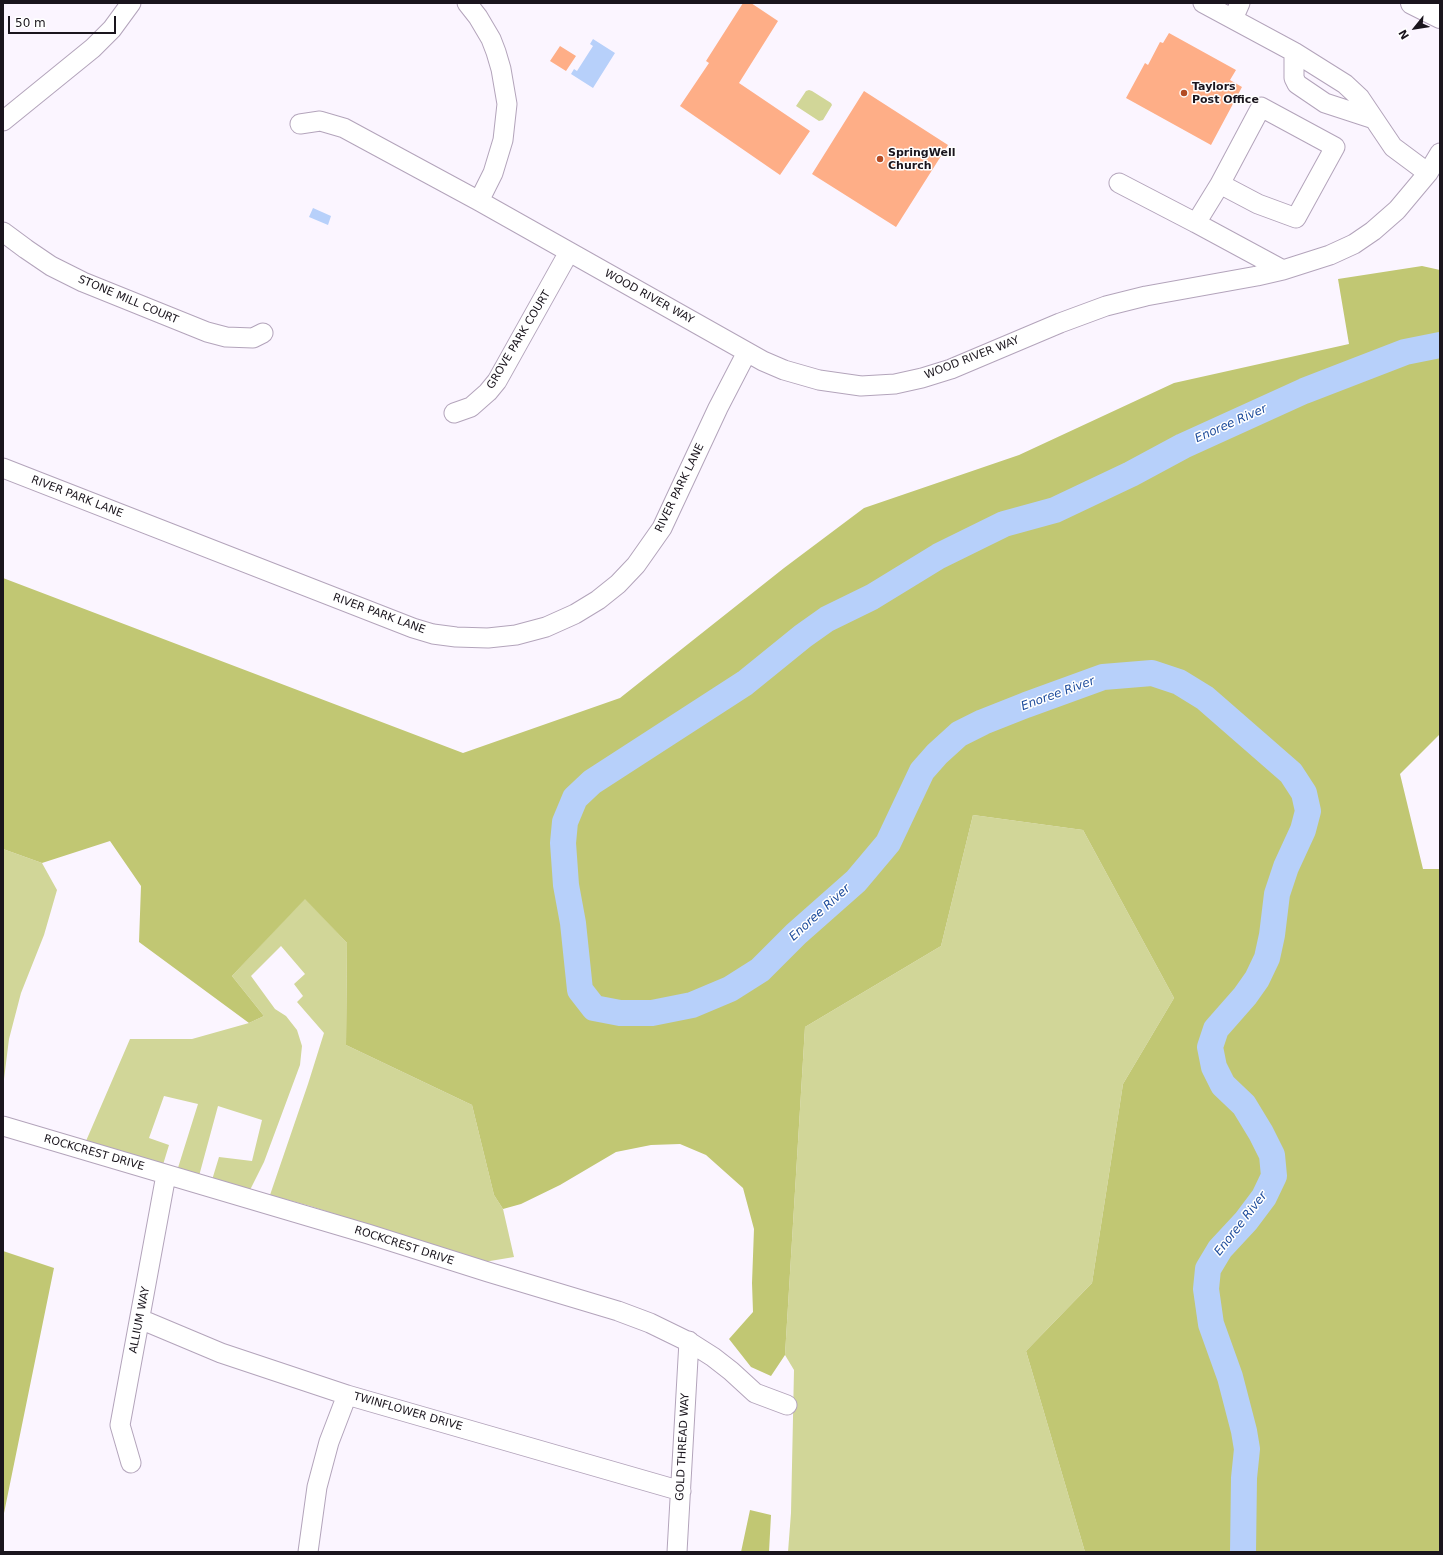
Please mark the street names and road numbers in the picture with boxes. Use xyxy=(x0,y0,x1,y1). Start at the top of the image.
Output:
street label: WOOD RIVER WAY xyxy=(602,267,696,327)
street label: STONE MILL COURT xyxy=(76,273,180,327)
street label: GROVE PARK COURT xyxy=(484,288,554,392)
street label: WOOD RIVER WAY xyxy=(923,334,1021,382)
street label: RIVER PARK LANE xyxy=(653,441,707,535)
street label: RIVER PARK LANE xyxy=(29,473,125,521)
street label: RIVER PARK LANE xyxy=(331,591,427,637)
street label: ROCKCREST DRIVE xyxy=(42,1132,146,1174)
street label: ROCKCREST DRIVE xyxy=(353,1224,455,1268)
street label: ALLIUM WAY xyxy=(127,1285,153,1355)
street label: TWINFLOWER DRIVE xyxy=(352,1390,464,1434)
street label: GOLD THREAD WAY xyxy=(674,1393,692,1501)

